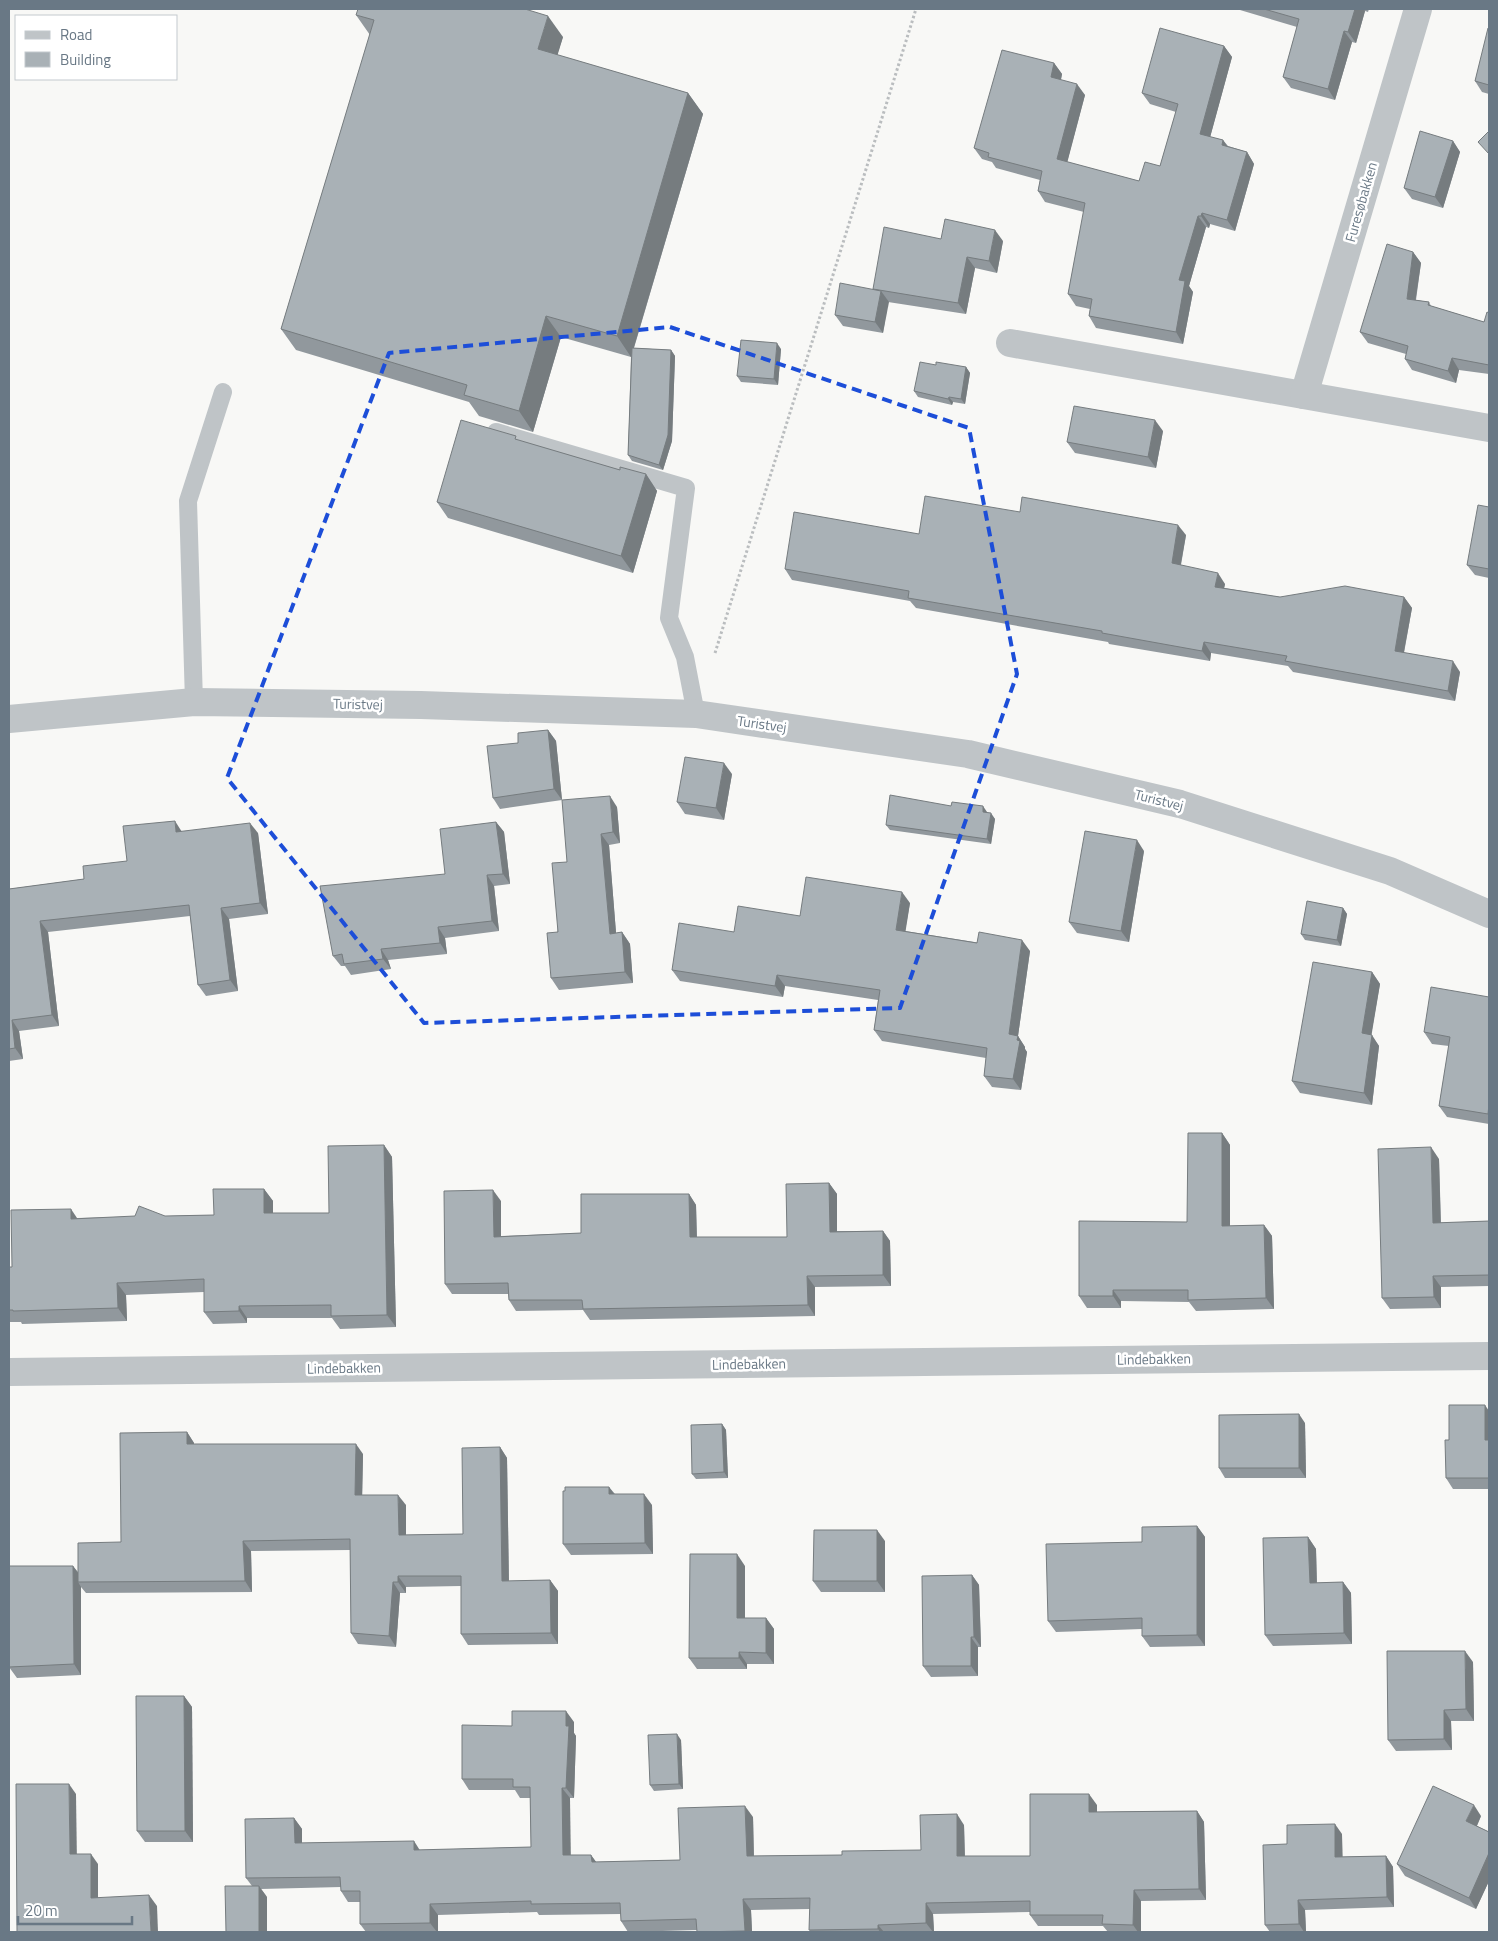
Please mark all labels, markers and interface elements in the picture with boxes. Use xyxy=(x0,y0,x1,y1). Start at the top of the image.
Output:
legend xyxy=(15,15,178,80)
text: Road xyxy=(60,23,92,46)
text: Building xyxy=(60,48,111,71)
street label: Furesøbakken xyxy=(1339,159,1382,244)
street label: Turistvej xyxy=(333,693,383,714)
street label: Turistvej xyxy=(736,710,788,737)
street label: Turistvej xyxy=(1132,783,1186,816)
street label: Lindebakken xyxy=(1117,1347,1191,1370)
street label: Lindebakken xyxy=(712,1352,786,1375)
street label: Lindebakken xyxy=(307,1356,381,1379)
scale bar xyxy=(18,1894,131,1926)
text: 20 m xyxy=(25,1899,58,1922)

